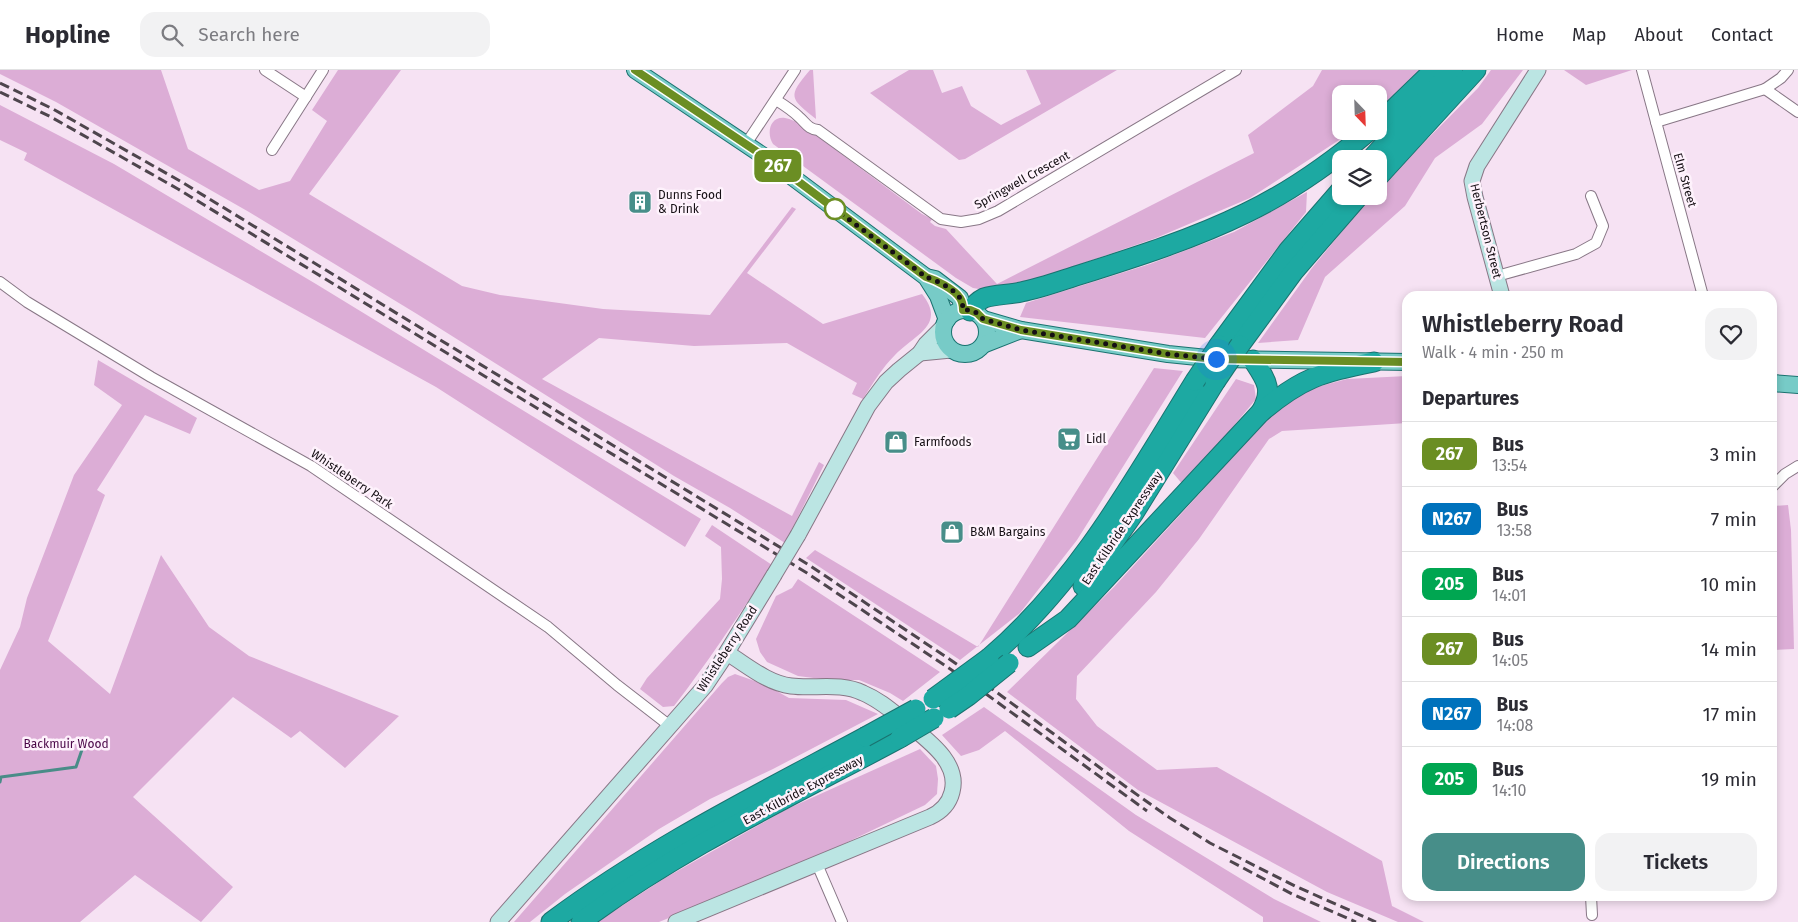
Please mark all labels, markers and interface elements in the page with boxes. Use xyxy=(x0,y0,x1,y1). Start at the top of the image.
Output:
search box xyxy=(140,12,490,57)
text: Hopline xyxy=(25,21,110,49)
icon: search xyxy=(158,21,186,49)
text: Search here xyxy=(198,23,300,46)
text: Home xyxy=(1496,24,1544,46)
text: Map xyxy=(1572,24,1606,46)
text: About xyxy=(1634,24,1683,46)
text: Contact xyxy=(1711,24,1773,46)
north arrow xyxy=(1332,85,1388,140)
map controls xyxy=(1332,85,1387,205)
street label: Springwell Crescent xyxy=(972,148,1073,212)
line badge: 267 xyxy=(749,150,807,182)
button: layers xyxy=(1332,150,1387,205)
street label: Elm Street xyxy=(1671,151,1700,209)
text: 267 xyxy=(764,155,792,177)
street label: Herbertson Street xyxy=(1467,182,1505,281)
place label: Dunns Food & Drink xyxy=(658,188,722,216)
building icon: Dunns Food & Drink xyxy=(627,189,653,215)
unlabelled marker xyxy=(824,198,846,220)
button: heart xyxy=(1705,308,1757,360)
text: Whistleberry Road xyxy=(1422,310,1624,338)
text: Walk · 4 min · 250 m xyxy=(1422,343,1564,362)
your location xyxy=(1204,347,1229,372)
text: Departures xyxy=(1422,387,1519,410)
supermarket icon: Lidl xyxy=(1056,426,1082,452)
shop icon: Farmfoods xyxy=(883,429,909,455)
place label: Lidl xyxy=(1086,432,1107,446)
text: Bus xyxy=(1492,433,1524,456)
place label: Farmfoods xyxy=(914,435,972,449)
text: 267 xyxy=(1436,443,1463,465)
text: 3 min xyxy=(1710,443,1757,466)
street label: Whistleberry Park xyxy=(308,446,396,512)
text: 13:54 xyxy=(1492,456,1527,475)
street label: East Kilbride Expressway xyxy=(1079,469,1165,587)
text: Bus xyxy=(1496,498,1528,521)
text: N267 xyxy=(1432,508,1471,530)
text: 7 min xyxy=(1711,508,1757,531)
shop icon: B&M Bargains xyxy=(939,519,965,545)
text: 13:58 xyxy=(1496,521,1532,540)
place label: B&M Bargains xyxy=(970,525,1046,539)
text: Bus xyxy=(1492,563,1524,586)
text: 205 xyxy=(1435,573,1464,595)
text: 10 min xyxy=(1700,573,1757,596)
text: 14:01 xyxy=(1492,586,1527,605)
street label: Whistleberry Road xyxy=(694,603,760,695)
text: Bus xyxy=(1492,628,1524,651)
text: 267 xyxy=(1436,638,1463,660)
text: 14 min xyxy=(1701,638,1757,661)
text: 14:05 xyxy=(1492,651,1528,670)
text: Bus xyxy=(1496,693,1528,716)
text: N267 xyxy=(1432,703,1471,725)
text: 17 min xyxy=(1703,703,1757,726)
text: 14:08 xyxy=(1496,716,1533,735)
park label: Backmuir Wood xyxy=(23,737,109,751)
street label: East Kilbride Expressway xyxy=(741,752,865,828)
text: Bus xyxy=(1492,758,1524,781)
text: 205 xyxy=(1435,768,1464,790)
text: 19 min xyxy=(1701,768,1757,791)
text: 14:10 xyxy=(1492,781,1527,800)
button: Directions xyxy=(1422,833,1585,891)
button: Tickets xyxy=(1595,833,1757,891)

